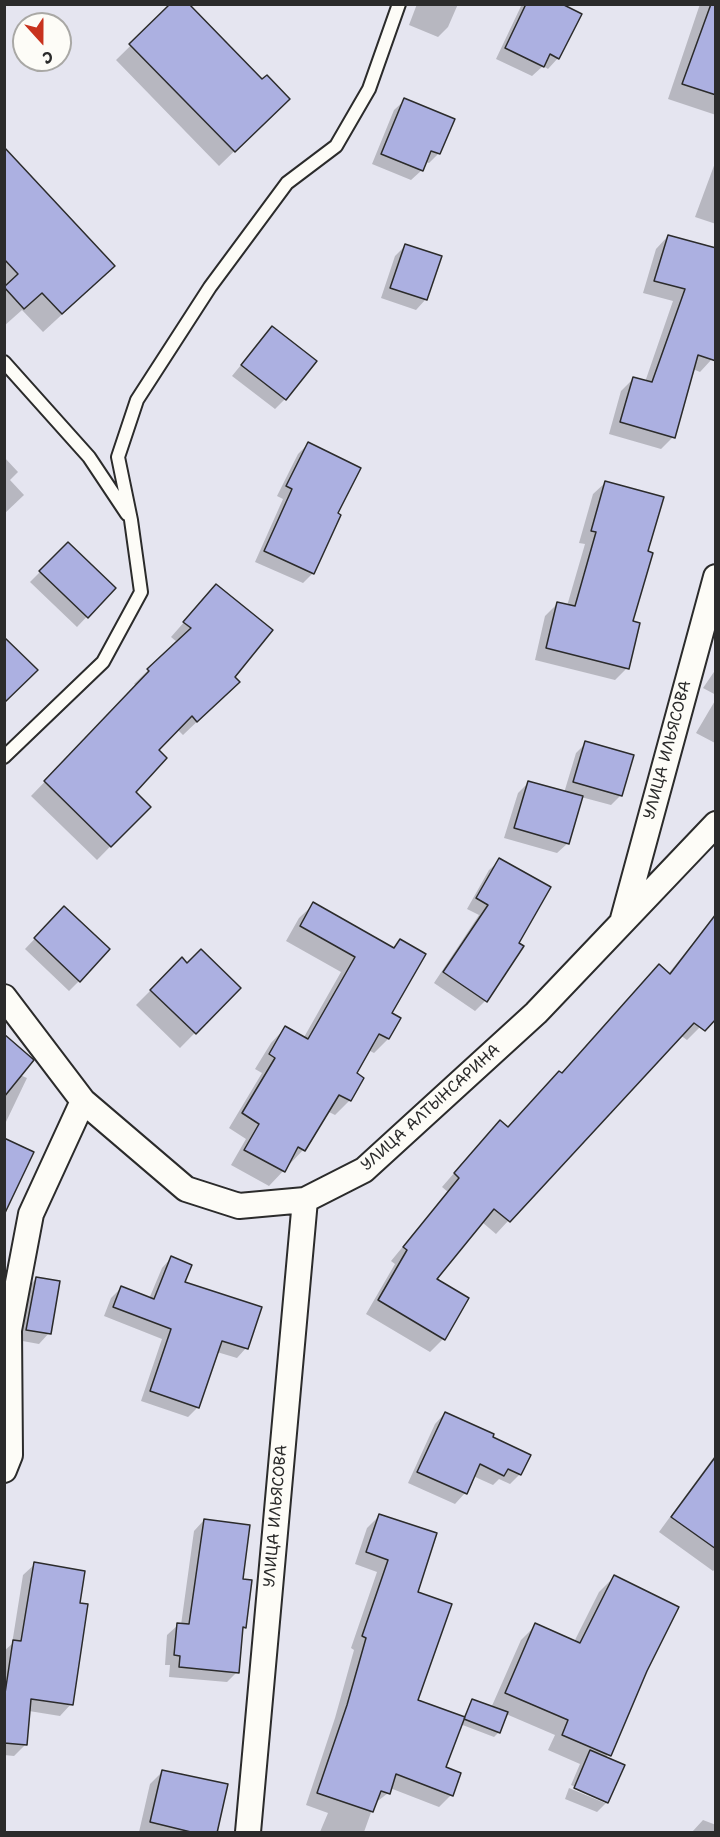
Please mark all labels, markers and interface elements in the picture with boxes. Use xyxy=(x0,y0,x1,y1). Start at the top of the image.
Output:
north arrow xyxy=(12,12,72,72)
text: С xyxy=(40,46,56,69)
street label: УЛИЦА ИЛЬЯСОВА xyxy=(640,678,696,822)
street label: УЛИЦА АЛТЫНСАРИНА xyxy=(358,1041,504,1175)
street label: УЛИЦА ИЛЬЯСОВА xyxy=(260,1444,292,1588)

